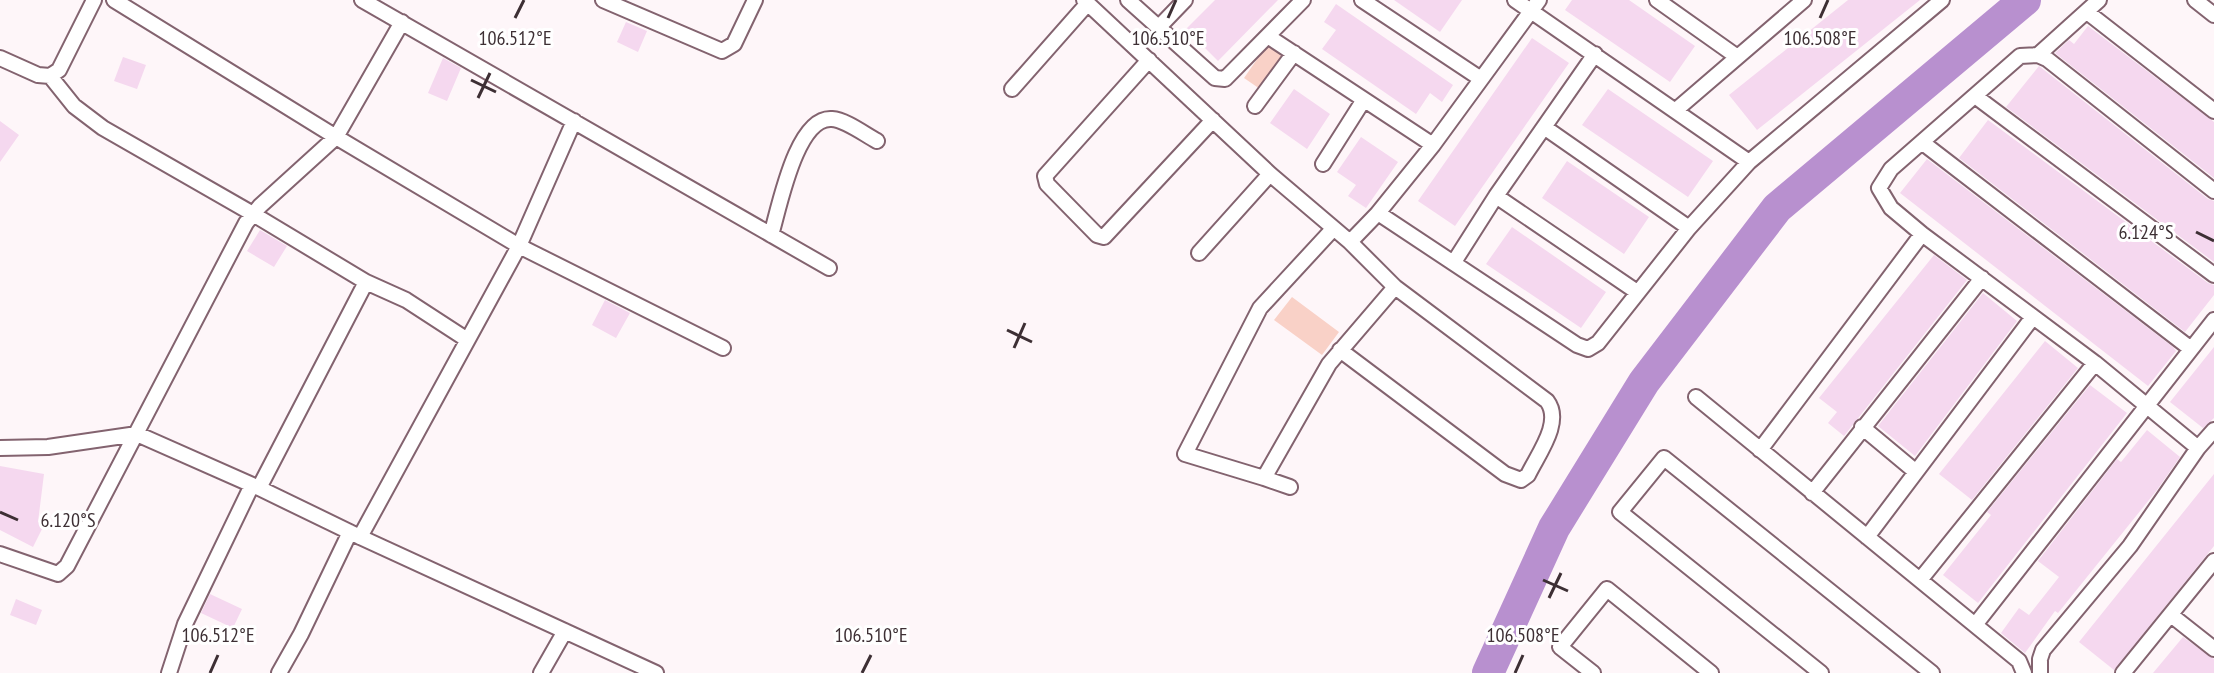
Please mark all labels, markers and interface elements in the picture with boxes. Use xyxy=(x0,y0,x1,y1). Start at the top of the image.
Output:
text: 106.512°E xyxy=(479,25,551,51)
text: 106.510°E xyxy=(1132,25,1204,51)
text: 106.508°E xyxy=(1784,25,1856,51)
text: 6.124°S xyxy=(2119,219,2173,245)
text: 6.120°S xyxy=(41,507,95,533)
text: 106.512°E xyxy=(182,622,254,648)
text: 106.510°E xyxy=(835,622,907,648)
text: 106.508°E xyxy=(1487,622,1559,648)

